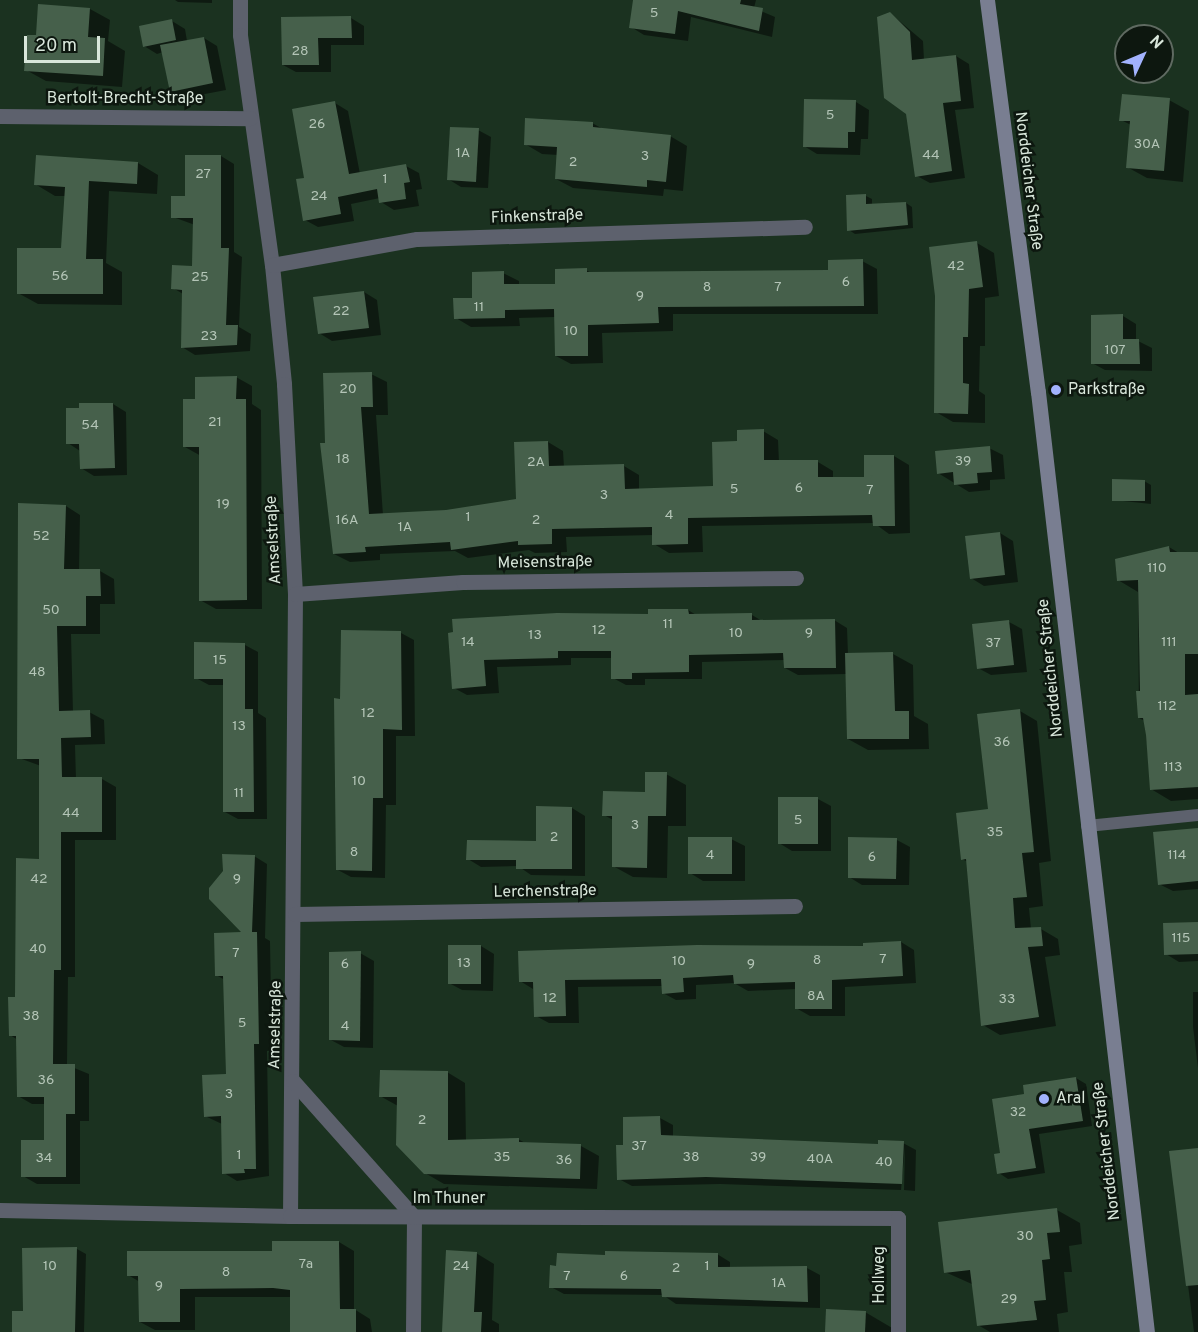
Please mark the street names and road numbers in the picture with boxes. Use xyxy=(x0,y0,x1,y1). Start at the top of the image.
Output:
street label: Bertolt-Brecht-Straße xyxy=(47,89,203,109)
street label: Norddeicher Straße xyxy=(1010,111,1046,251)
street label: Finkenstraße xyxy=(491,206,583,228)
street label: Amselstraße xyxy=(262,495,286,585)
street label: Meisenstraße xyxy=(497,553,593,573)
street label: Norddeicher Straße xyxy=(1034,598,1068,738)
street label: Lerchenstraße xyxy=(493,882,597,902)
street label: Amselstraße xyxy=(266,980,286,1070)
street label: Norddeicher Straße xyxy=(1089,1081,1125,1221)
street label: Im Thuner xyxy=(412,1189,486,1209)
street label: Hollweg xyxy=(870,1246,890,1304)

